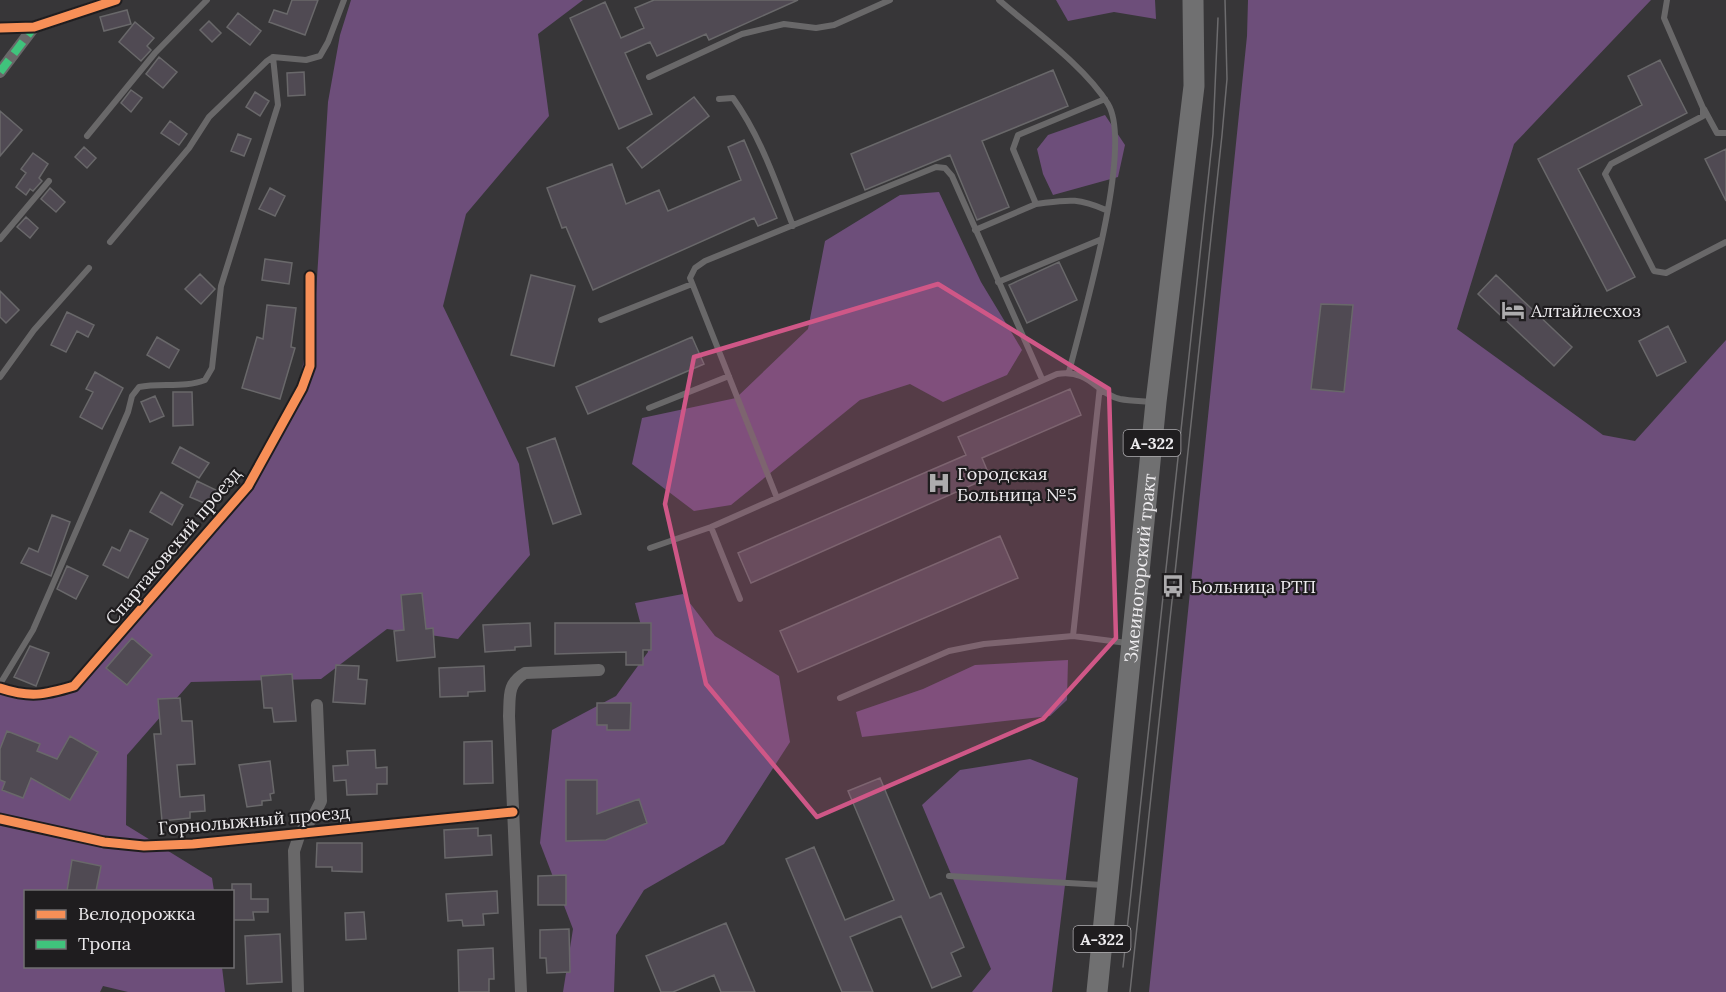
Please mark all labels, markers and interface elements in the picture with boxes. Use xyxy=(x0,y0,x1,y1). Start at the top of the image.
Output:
hotel icon: Алтайлесхоз xyxy=(1500,297,1526,323)
place label: Алтайлесхоз xyxy=(1530,299,1641,322)
road number: А-322 xyxy=(1124,430,1180,456)
street label: Спартаковский проезд xyxy=(100,462,246,630)
place label: Городская Больница №5 xyxy=(957,462,1077,506)
hospital icon: Городская Больница №5 xyxy=(926,470,952,496)
street label: Змеиногорский тракт xyxy=(1118,472,1160,664)
bus stop icon: Больница РТП xyxy=(1160,573,1186,599)
place label: Больница РТП xyxy=(1191,575,1316,598)
street label: Горнолыжный проезд xyxy=(157,800,351,840)
legend xyxy=(24,890,234,968)
text: Велодорожка xyxy=(78,902,196,925)
road number: А-322 xyxy=(1074,926,1130,952)
text: Тропа xyxy=(78,932,131,955)

